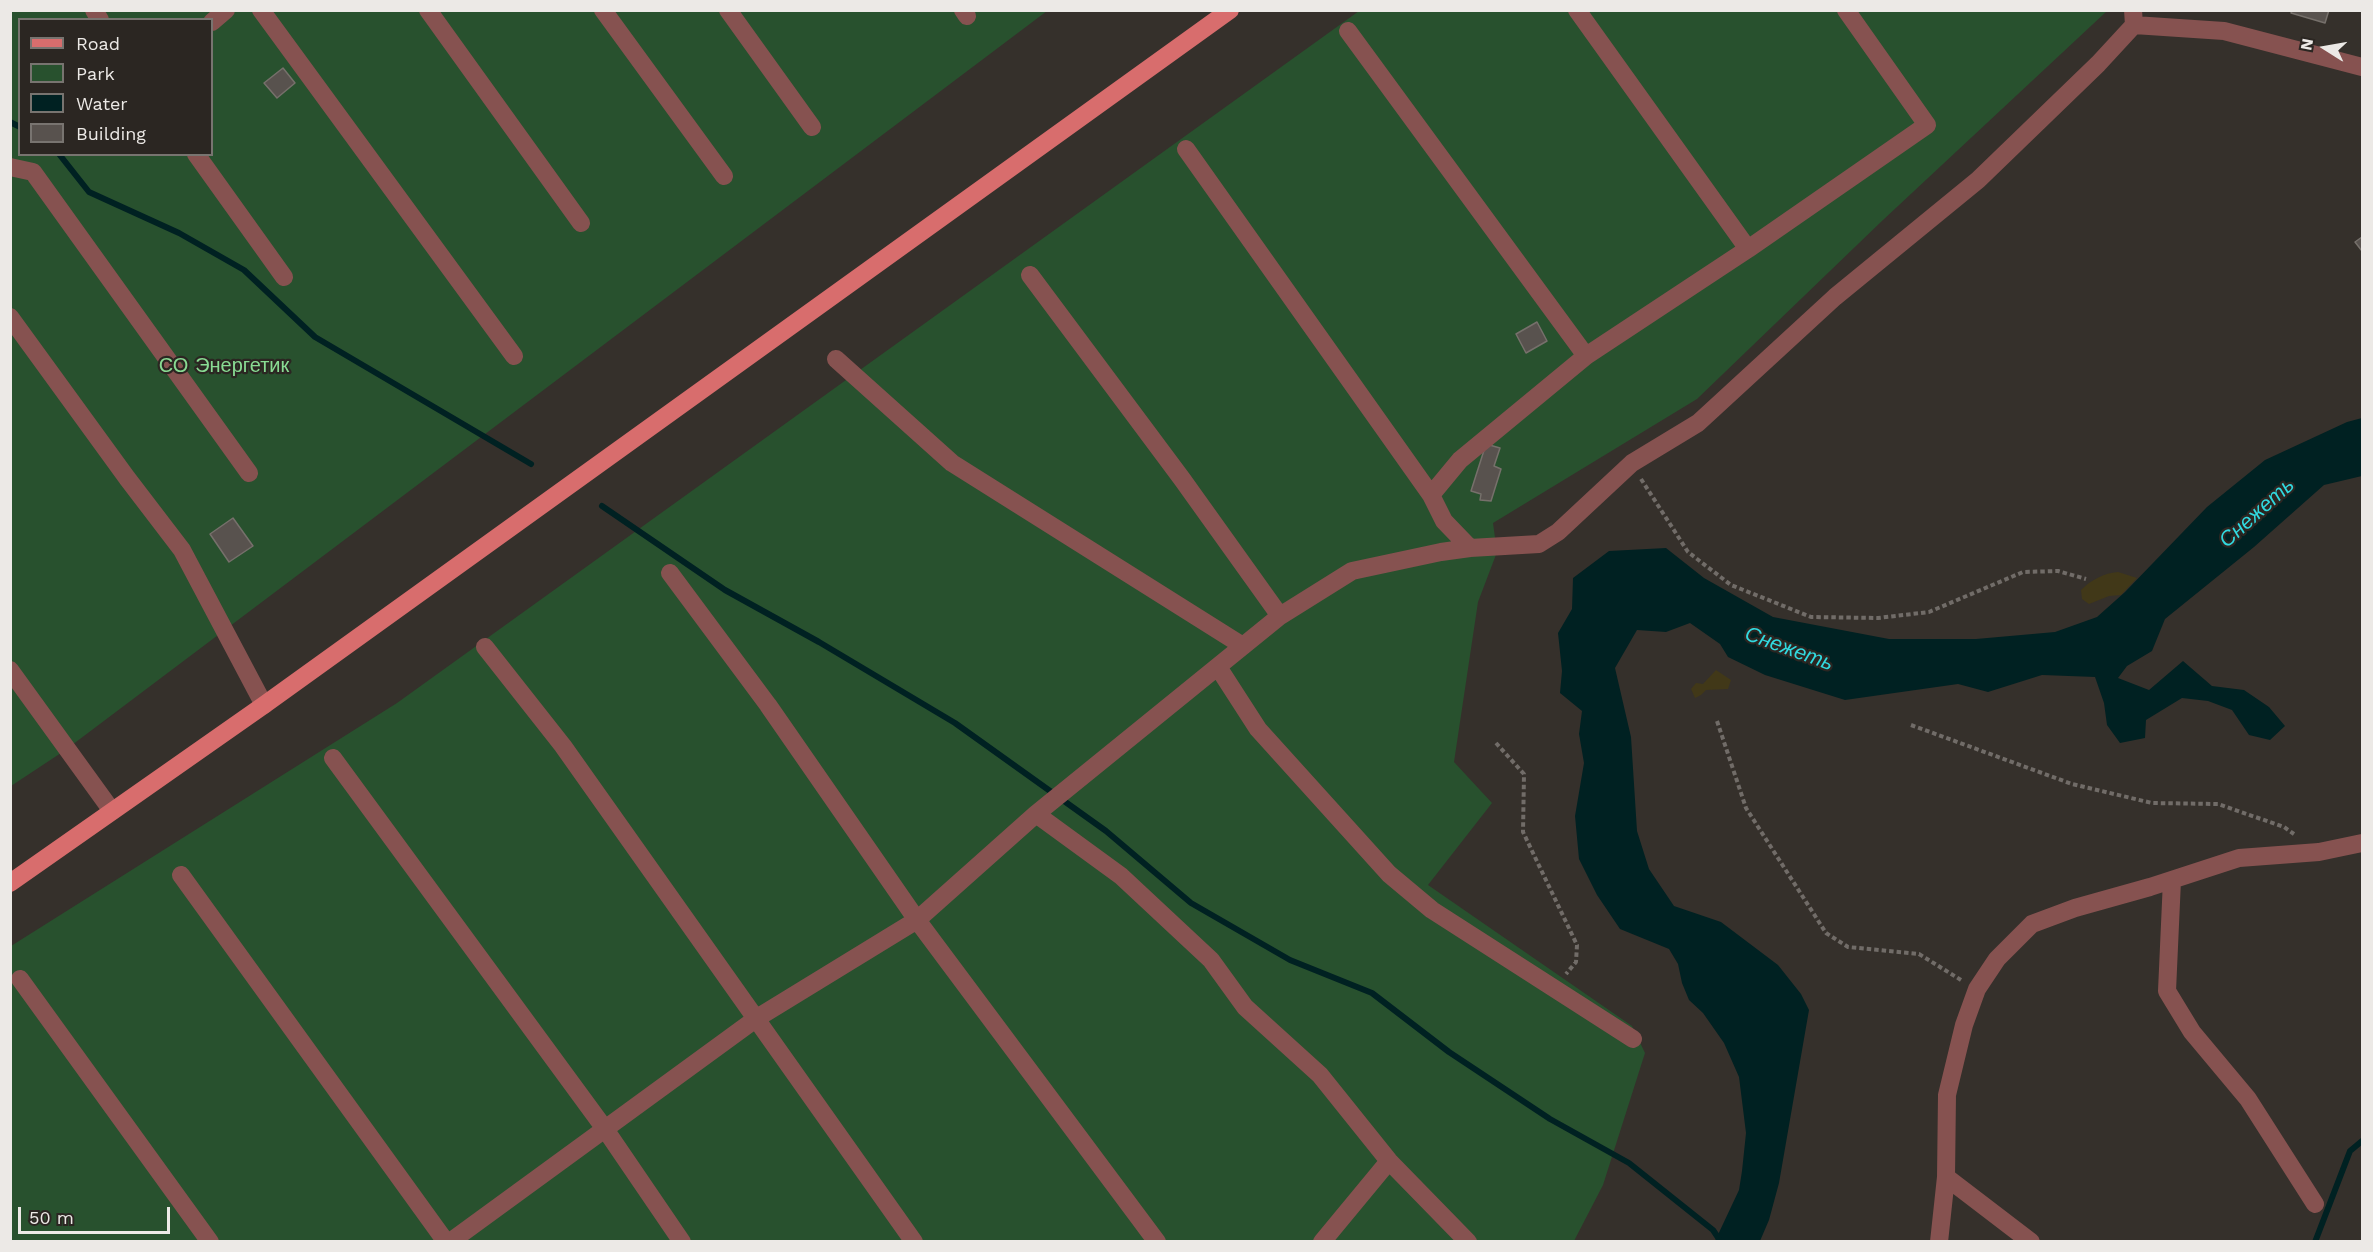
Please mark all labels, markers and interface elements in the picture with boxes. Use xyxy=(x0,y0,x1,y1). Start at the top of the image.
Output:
legend xyxy=(18,18,213,156)
north arrow xyxy=(2295,18,2355,78)
text: Road xyxy=(76,33,120,54)
text: N xyxy=(2296,37,2317,52)
text: Park xyxy=(76,63,115,84)
text: Water xyxy=(76,93,128,114)
text: Building xyxy=(76,123,146,144)
park label: СО Энергетик xyxy=(159,354,289,378)
water label: Снежеть xyxy=(2214,473,2300,553)
water label: Снежеть xyxy=(1741,621,1837,677)
scale bar xyxy=(21,1195,172,1233)
text: 50 m xyxy=(29,1207,74,1228)

